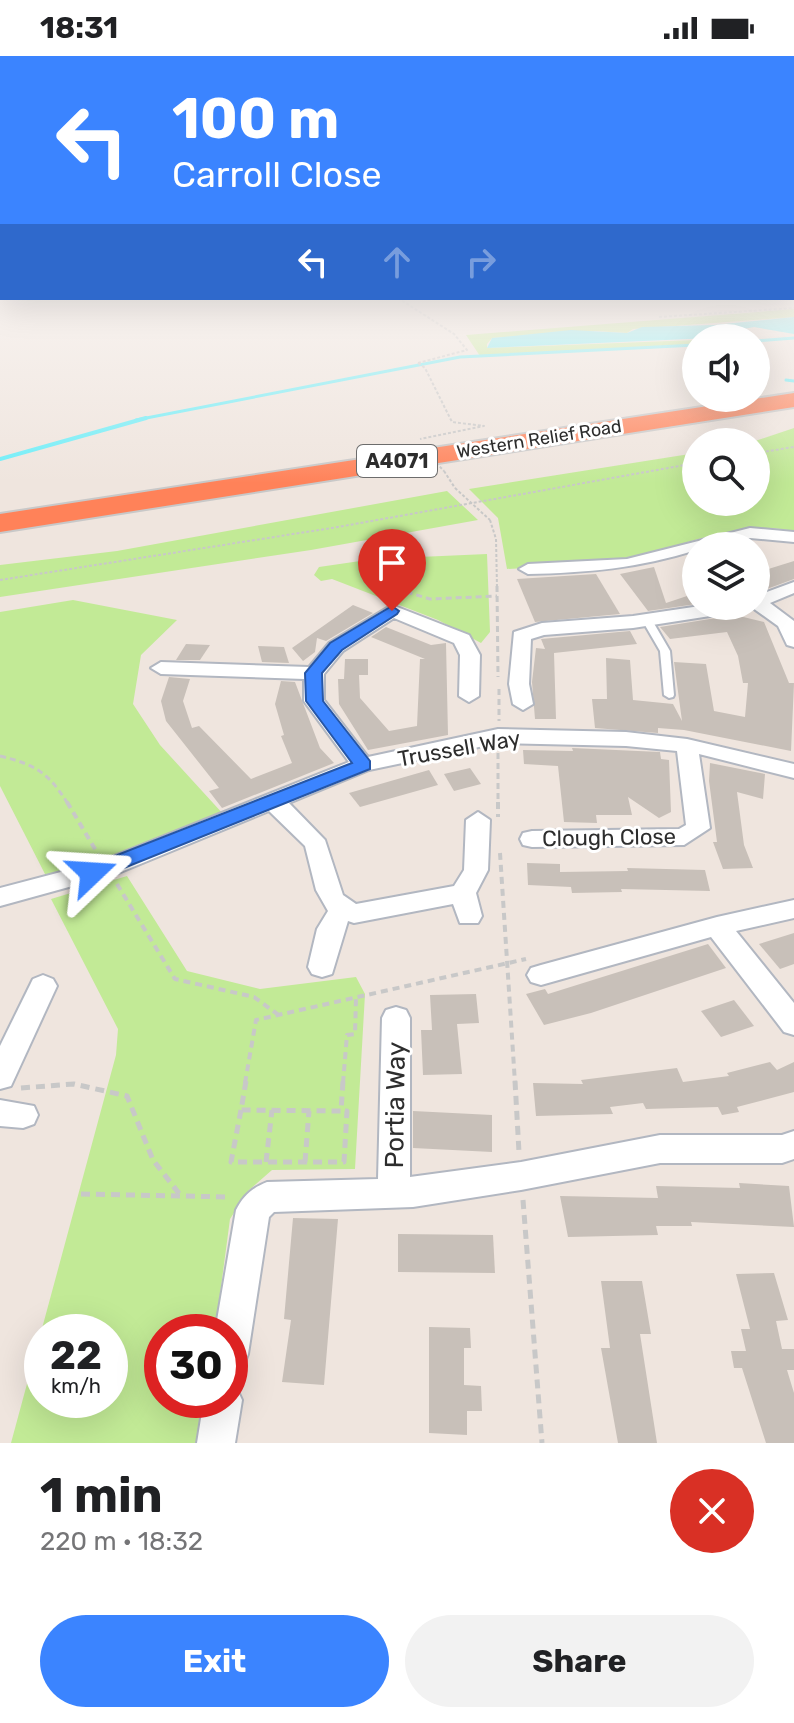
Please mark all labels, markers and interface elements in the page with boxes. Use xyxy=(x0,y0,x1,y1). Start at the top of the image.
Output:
text: 18:31 xyxy=(40,10,118,46)
text: 100 m xyxy=(172,86,339,152)
icon: left xyxy=(40,88,144,192)
text: Carroll Close xyxy=(172,153,382,196)
icon: left xyxy=(291,240,335,284)
icon: ahead xyxy=(375,240,419,284)
icon: right xyxy=(459,240,503,284)
map controls xyxy=(682,324,770,620)
button: sound xyxy=(682,324,770,412)
street label: Western Relief Road xyxy=(455,415,623,463)
button: search xyxy=(682,428,770,516)
road number: A4071 xyxy=(357,445,437,477)
pin xyxy=(358,529,426,611)
button: layers xyxy=(682,532,770,620)
icon: arrive xyxy=(370,541,414,585)
street label: Trussell Way xyxy=(396,724,523,773)
street label: Clough Close xyxy=(542,823,676,852)
position arrow xyxy=(50,831,134,915)
street label: Portia Way xyxy=(379,1041,412,1169)
speed limit sign: 30 xyxy=(144,1314,248,1418)
text: 22 xyxy=(50,1332,102,1379)
text: km/h xyxy=(51,1374,101,1398)
text: 1 min xyxy=(40,1467,163,1524)
button: close xyxy=(670,1469,754,1553)
text: 220 m · 18:32 xyxy=(40,1526,203,1557)
button: Exit xyxy=(40,1615,389,1707)
button: Share xyxy=(405,1615,754,1707)

